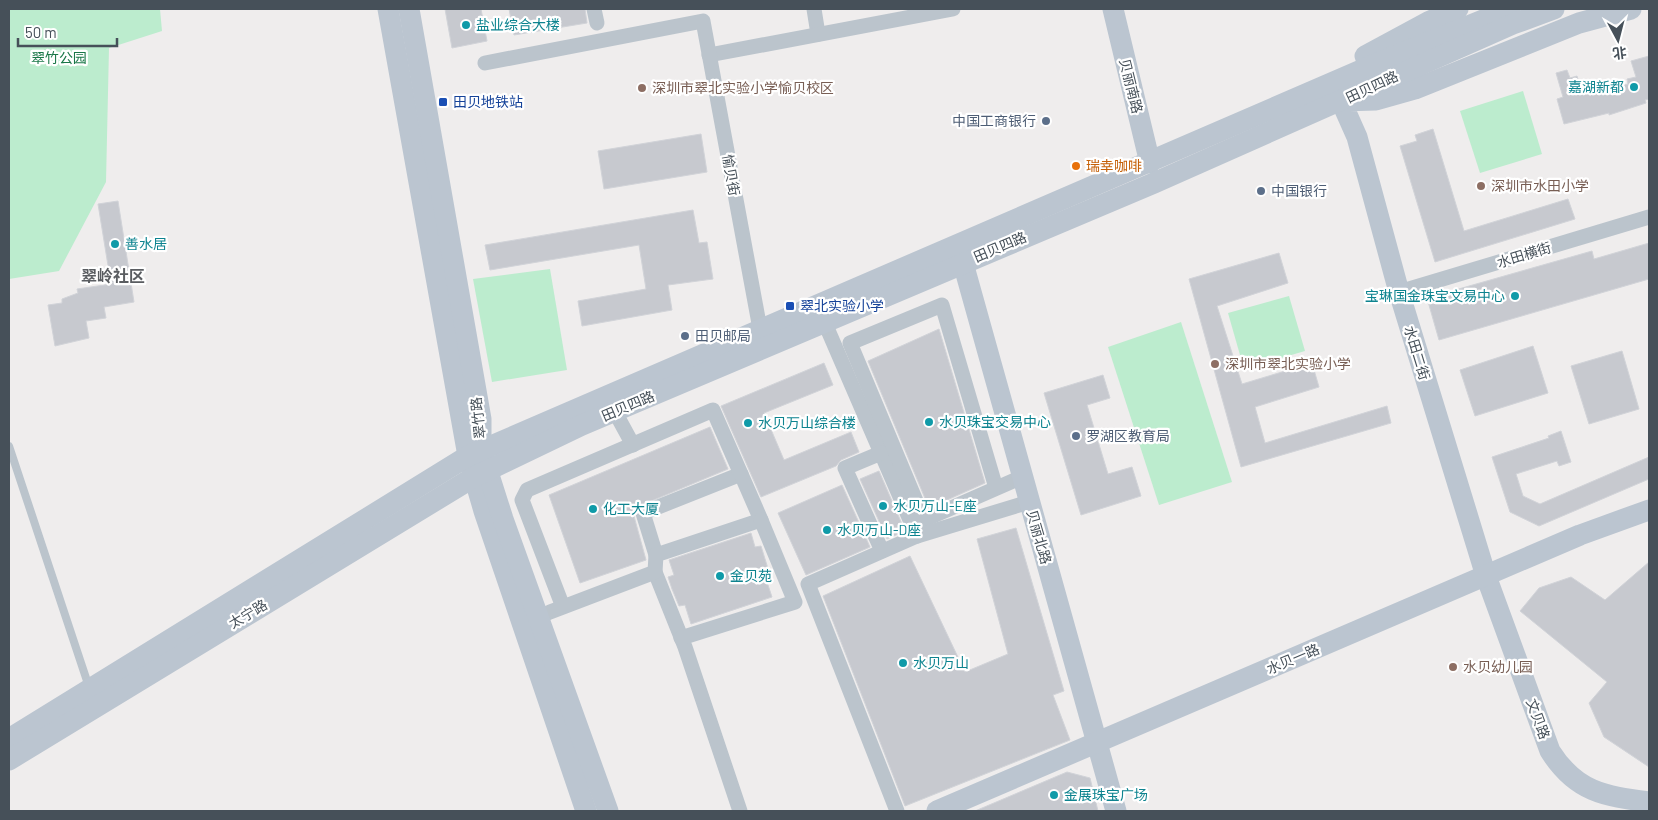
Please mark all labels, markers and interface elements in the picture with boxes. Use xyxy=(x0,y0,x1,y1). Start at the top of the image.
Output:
scale bar xyxy=(18,15,116,47)
north arrow xyxy=(1593,15,1643,65)
place label: 盐业综合大楼 xyxy=(476,16,560,33)
marker: 盐业综合大楼 xyxy=(460,19,472,31)
text: 50 m xyxy=(25,23,57,41)
text: 北 xyxy=(1612,44,1628,63)
park label: 翠竹公园 xyxy=(31,49,87,66)
street label: 贝丽南路 xyxy=(1116,57,1147,115)
street label: 田贝四路 xyxy=(1343,67,1401,106)
place label: 嘉湖新都 xyxy=(1568,78,1624,95)
place label: 深圳市翠北实验小学愉贝校区 xyxy=(652,79,834,96)
marker: 嘉湖新都 xyxy=(1628,81,1640,93)
marker: 深圳市翠北实验小学愉贝校区 xyxy=(636,82,648,94)
place label: 田贝地铁站 xyxy=(453,93,523,110)
marker: 田贝地铁站 xyxy=(437,96,449,108)
place label: 中国工商银行 xyxy=(952,112,1036,129)
marker: 中国工商银行 xyxy=(1040,115,1052,127)
street label: 愉贝街 xyxy=(719,153,744,197)
place label: 瑞幸咖啡 xyxy=(1086,157,1142,174)
marker: 瑞幸咖啡 xyxy=(1070,160,1082,172)
place label: 深圳市水田小学 xyxy=(1491,177,1589,194)
marker: 深圳市水田小学 xyxy=(1475,180,1487,192)
place label: 中国银行 xyxy=(1271,182,1327,199)
marker: 中国银行 xyxy=(1255,185,1267,197)
street label: 田贝四路 xyxy=(971,228,1029,265)
place label: 善水居 xyxy=(125,235,167,252)
marker: 善水居 xyxy=(109,238,121,250)
street label: 水田横街 xyxy=(1495,238,1553,271)
district label: 翠岭社区 xyxy=(81,266,145,285)
place label: 宝琳国金珠宝文易中心 xyxy=(1365,287,1505,304)
marker: 宝琳国金珠宝文易中心 xyxy=(1509,290,1521,302)
place label: 翠北实验小学 xyxy=(800,297,884,314)
marker: 翠北实验小学 xyxy=(784,300,796,312)
street label: 水田二街 xyxy=(1401,324,1434,382)
place label: 田贝邮局 xyxy=(695,327,751,344)
marker: 田贝邮局 xyxy=(679,330,691,342)
place label: 深圳市翠北实验小学 xyxy=(1225,355,1351,372)
marker: 深圳市翠北实验小学 xyxy=(1209,358,1221,370)
street label: 田贝四路 xyxy=(599,387,657,424)
street label: 翠竹路 xyxy=(467,396,488,440)
place label: 水贝珠宝交易中心 xyxy=(939,413,1051,430)
place label: 水贝万山综合楼 xyxy=(758,414,856,431)
marker: 水贝珠宝交易中心 xyxy=(923,416,935,428)
marker: 水贝万山综合楼 xyxy=(742,417,754,429)
place label: 罗湖区教育局 xyxy=(1086,427,1170,444)
marker: 罗湖区教育局 xyxy=(1070,430,1082,442)
place label: 水贝万山-E座 xyxy=(893,497,977,514)
place label: 化工大厦 xyxy=(603,500,659,517)
marker: 水贝万山-E座 xyxy=(877,500,889,512)
marker: 化工大厦 xyxy=(587,503,599,515)
street label: 贝丽北路 xyxy=(1024,508,1055,566)
place label: 水贝万山-D座 xyxy=(837,521,921,538)
marker: 水贝万山-D座 xyxy=(821,524,833,536)
place label: 金贝苑 xyxy=(730,567,772,584)
marker: 金贝苑 xyxy=(714,570,726,582)
street label: 太宁路 xyxy=(225,595,270,632)
street label: 水贝一路 xyxy=(1264,640,1322,677)
place label: 水贝万山 xyxy=(913,654,969,671)
marker: 水贝万山 xyxy=(897,657,909,669)
place label: 水贝幼儿园 xyxy=(1463,658,1533,675)
marker: 水贝幼儿园 xyxy=(1447,661,1459,673)
street label: 文贝路 xyxy=(1523,696,1554,741)
place label: 金展珠宝广场 xyxy=(1064,786,1148,803)
marker: 金展珠宝广场 xyxy=(1048,789,1060,801)

